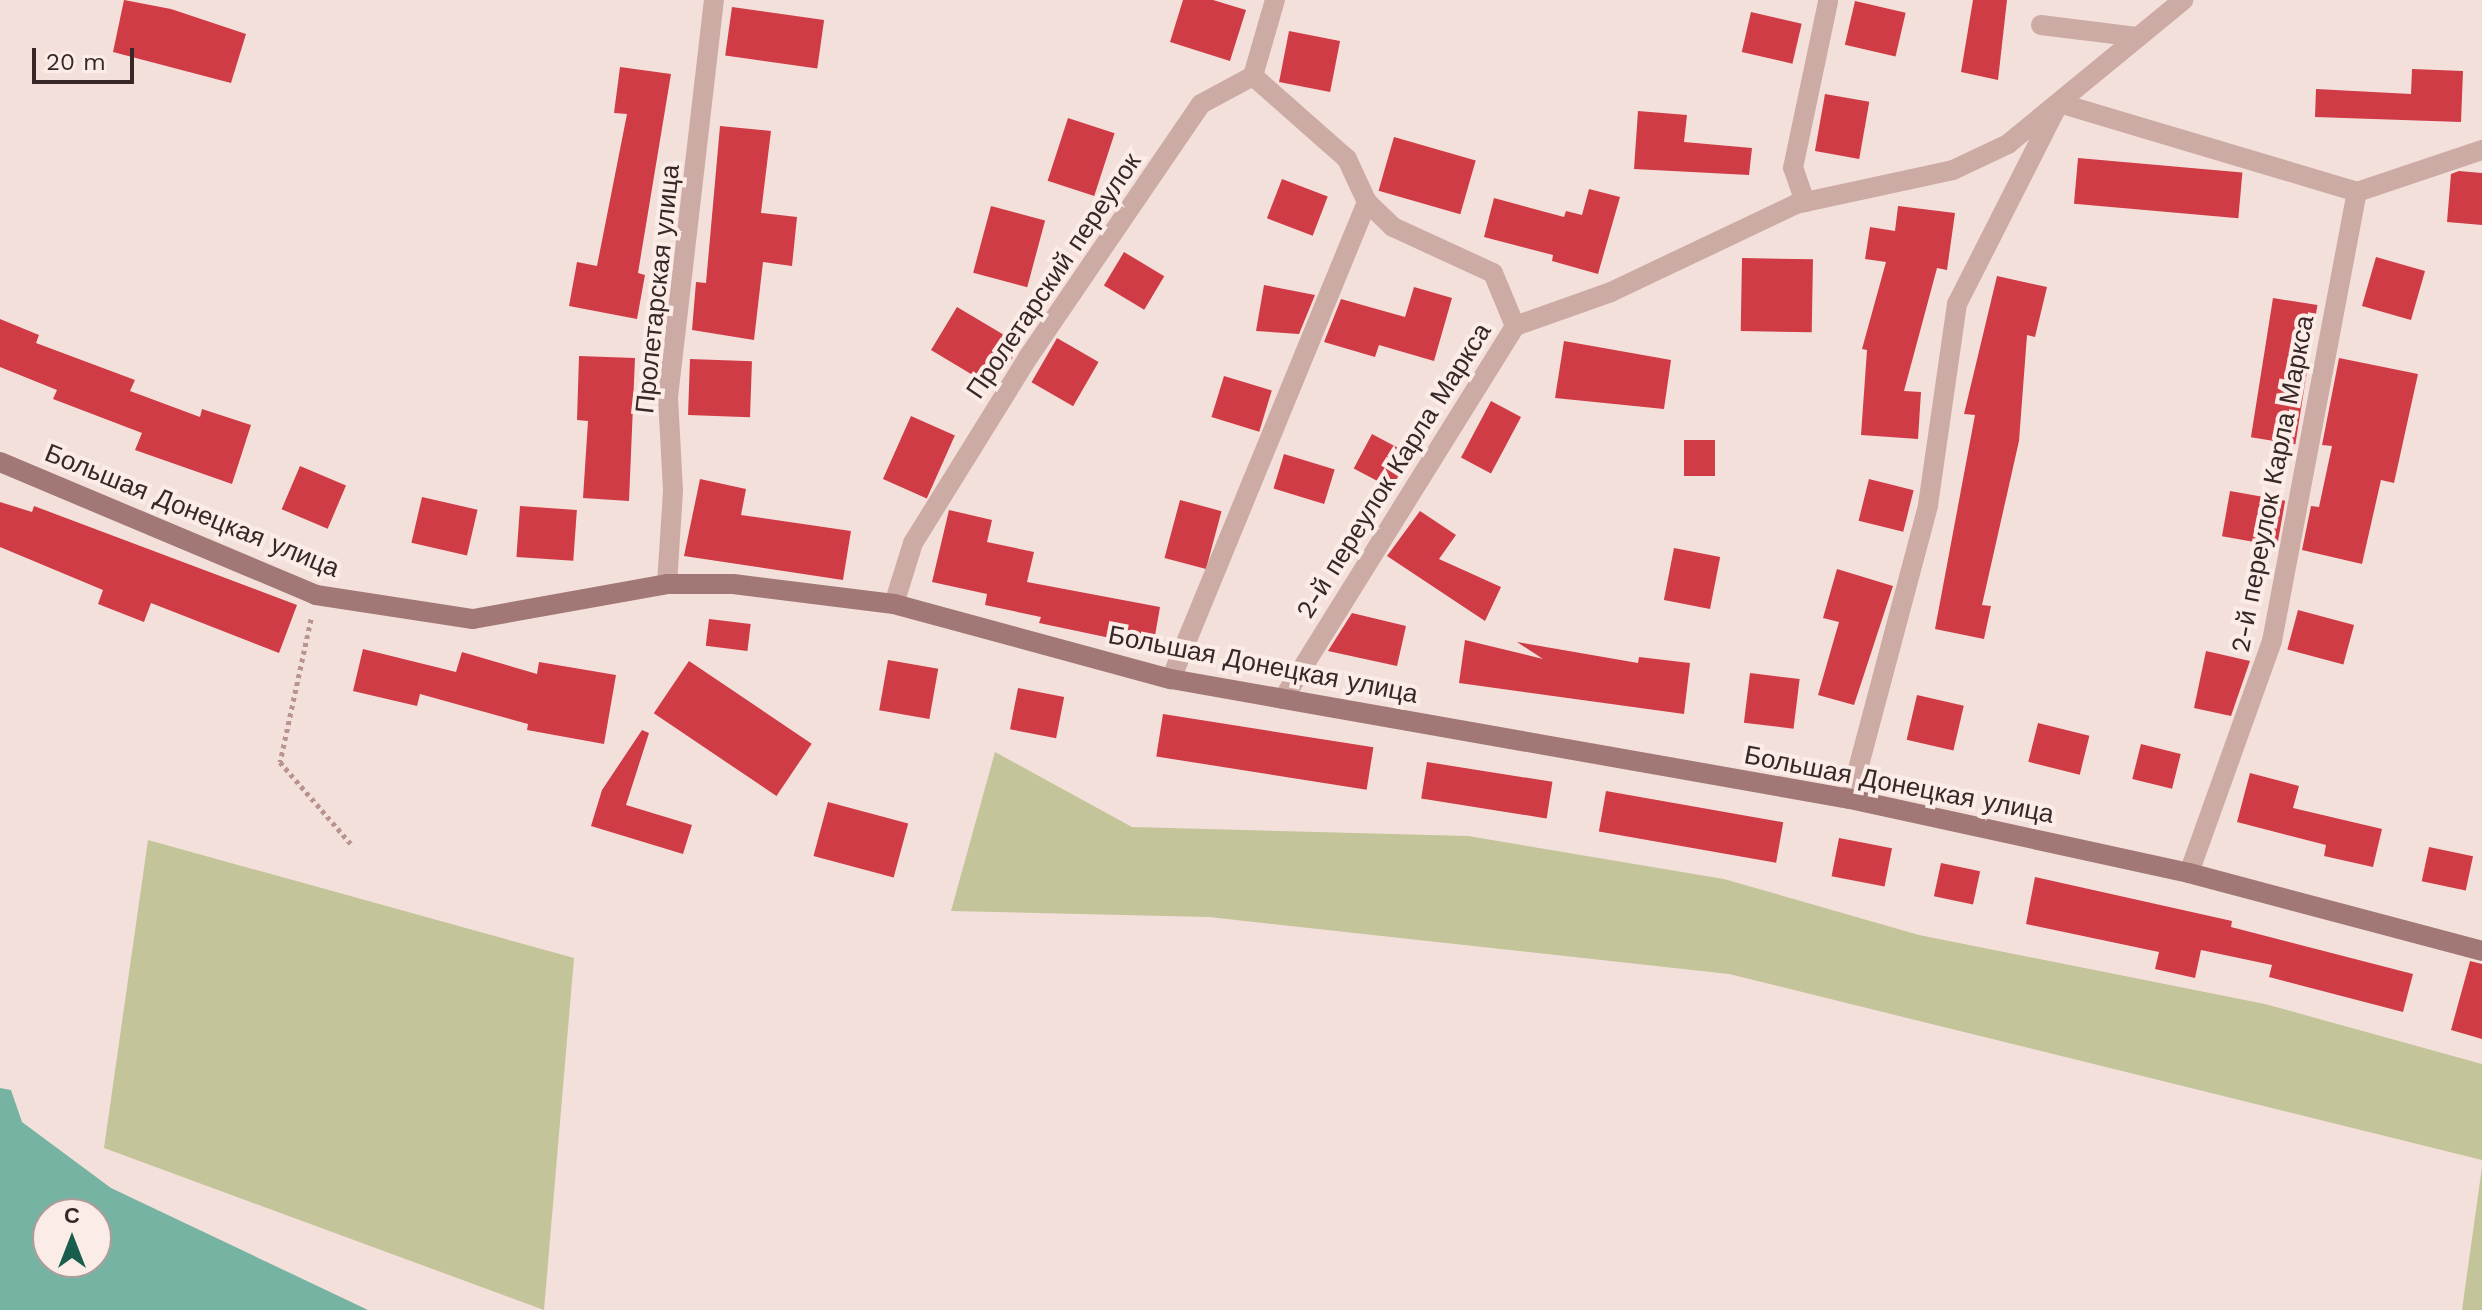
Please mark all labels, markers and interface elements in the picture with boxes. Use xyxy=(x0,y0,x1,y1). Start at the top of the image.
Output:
scale bar xyxy=(36,32,138,82)
text: 20 m xyxy=(46,48,106,76)
street label: Пролетарский переулок xyxy=(960,147,1148,405)
street label: Пролетарская улица xyxy=(629,163,687,415)
street label: 2-й переулок Карла Маркса xyxy=(2225,313,2321,655)
street label: 2-й переулок Карла Маркса xyxy=(1290,317,1498,625)
street label: Большая Донецкая улица xyxy=(40,438,344,584)
street label: Большая Донецкая улица xyxy=(1106,620,1420,710)
street label: Большая Донецкая улица xyxy=(1742,740,2056,830)
north arrow xyxy=(32,1198,112,1278)
text: С xyxy=(64,1203,80,1228)

